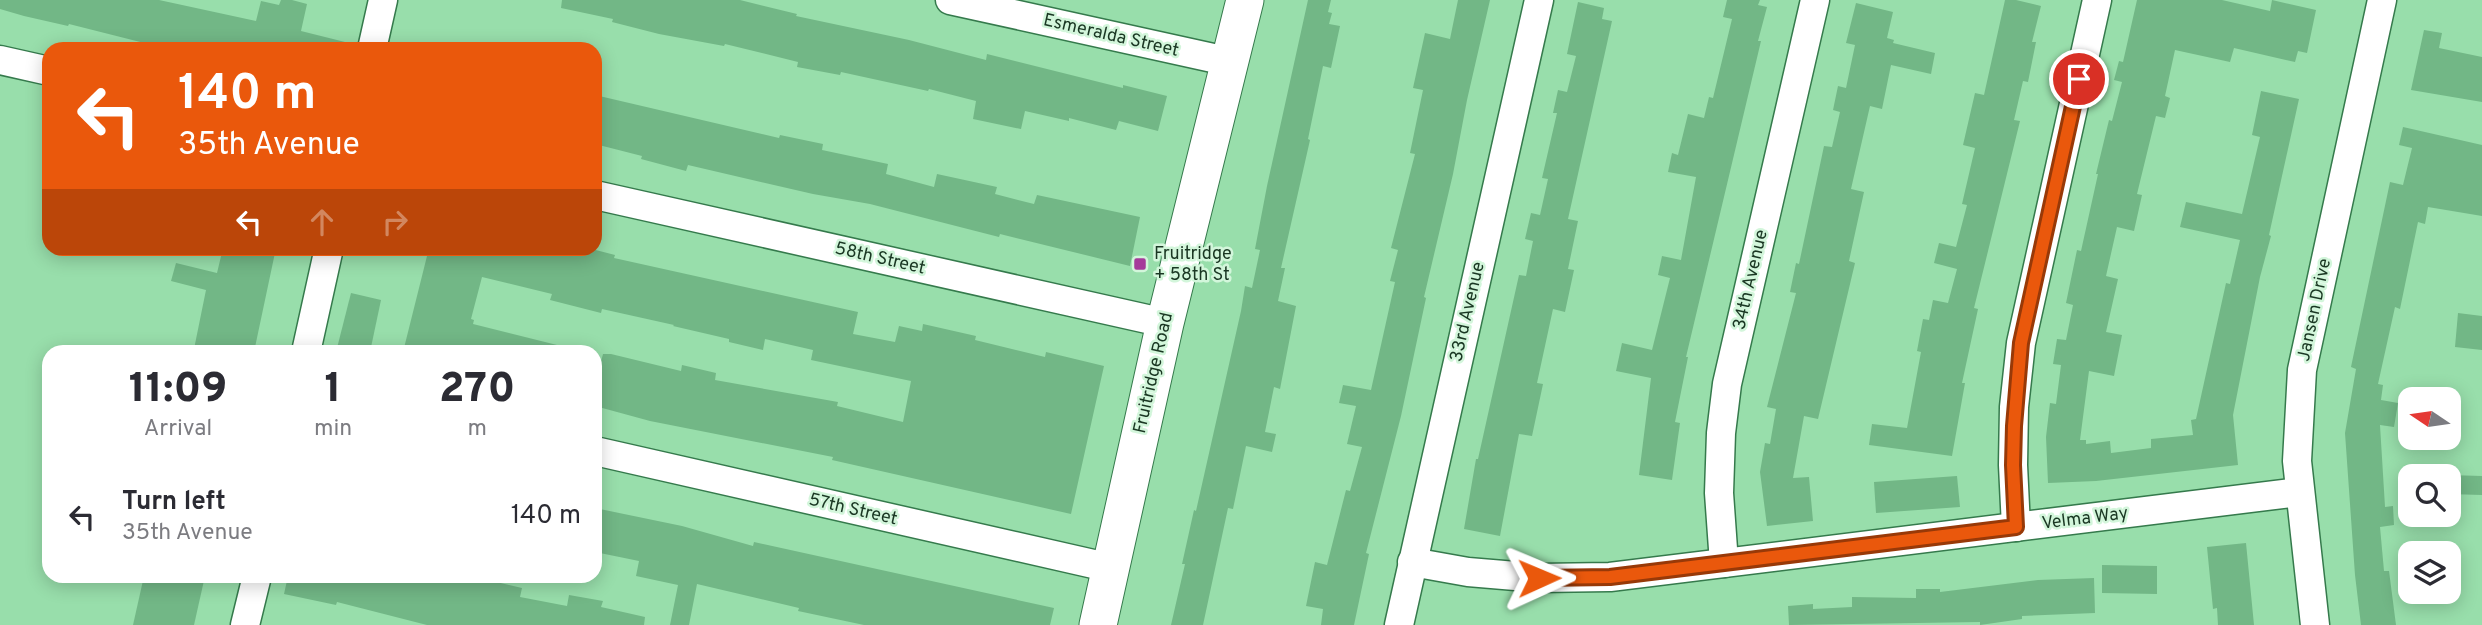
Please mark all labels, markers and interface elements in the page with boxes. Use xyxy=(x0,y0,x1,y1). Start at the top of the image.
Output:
street label: Esmeralda Street xyxy=(1041,9,1181,63)
pin xyxy=(2049,49,2109,109)
icon: arrive xyxy=(2060,60,2098,98)
text: 140 m xyxy=(178,65,317,127)
icon: left xyxy=(63,70,154,161)
text: 35th Avenue xyxy=(178,126,360,166)
icon: left xyxy=(230,203,268,241)
icon: ahead xyxy=(303,203,341,241)
icon: right xyxy=(376,203,414,241)
street label: 34th Avenue xyxy=(1728,228,1774,332)
street label: 58th Street xyxy=(832,237,928,281)
place label: Fruitridge + 58th St xyxy=(1154,243,1232,287)
marker: Fruitridge + 58th St xyxy=(1132,256,1148,272)
street label: Jansen Drive xyxy=(2293,256,2337,364)
street label: 33rd Avenue xyxy=(1445,260,1491,364)
street label: Fruitridge Road xyxy=(1129,310,1179,436)
text: 11:09 xyxy=(129,364,227,417)
text: 1 xyxy=(325,364,342,417)
text: 270 xyxy=(439,364,515,417)
north arrow xyxy=(2398,387,2460,450)
map controls xyxy=(2398,387,2461,604)
text: Arrival xyxy=(144,415,212,444)
text: min xyxy=(314,415,352,444)
text: m xyxy=(467,415,487,444)
button: search xyxy=(2398,464,2461,527)
text: Turn left xyxy=(122,486,226,519)
street label: 57th Street xyxy=(806,489,900,531)
icon: left xyxy=(63,498,101,536)
text: 140 m xyxy=(511,500,581,533)
street label: Velma Way xyxy=(2041,502,2129,536)
text: 35th Avenue xyxy=(122,519,253,548)
position arrow xyxy=(1502,541,1576,615)
button: layers xyxy=(2398,541,2461,604)

